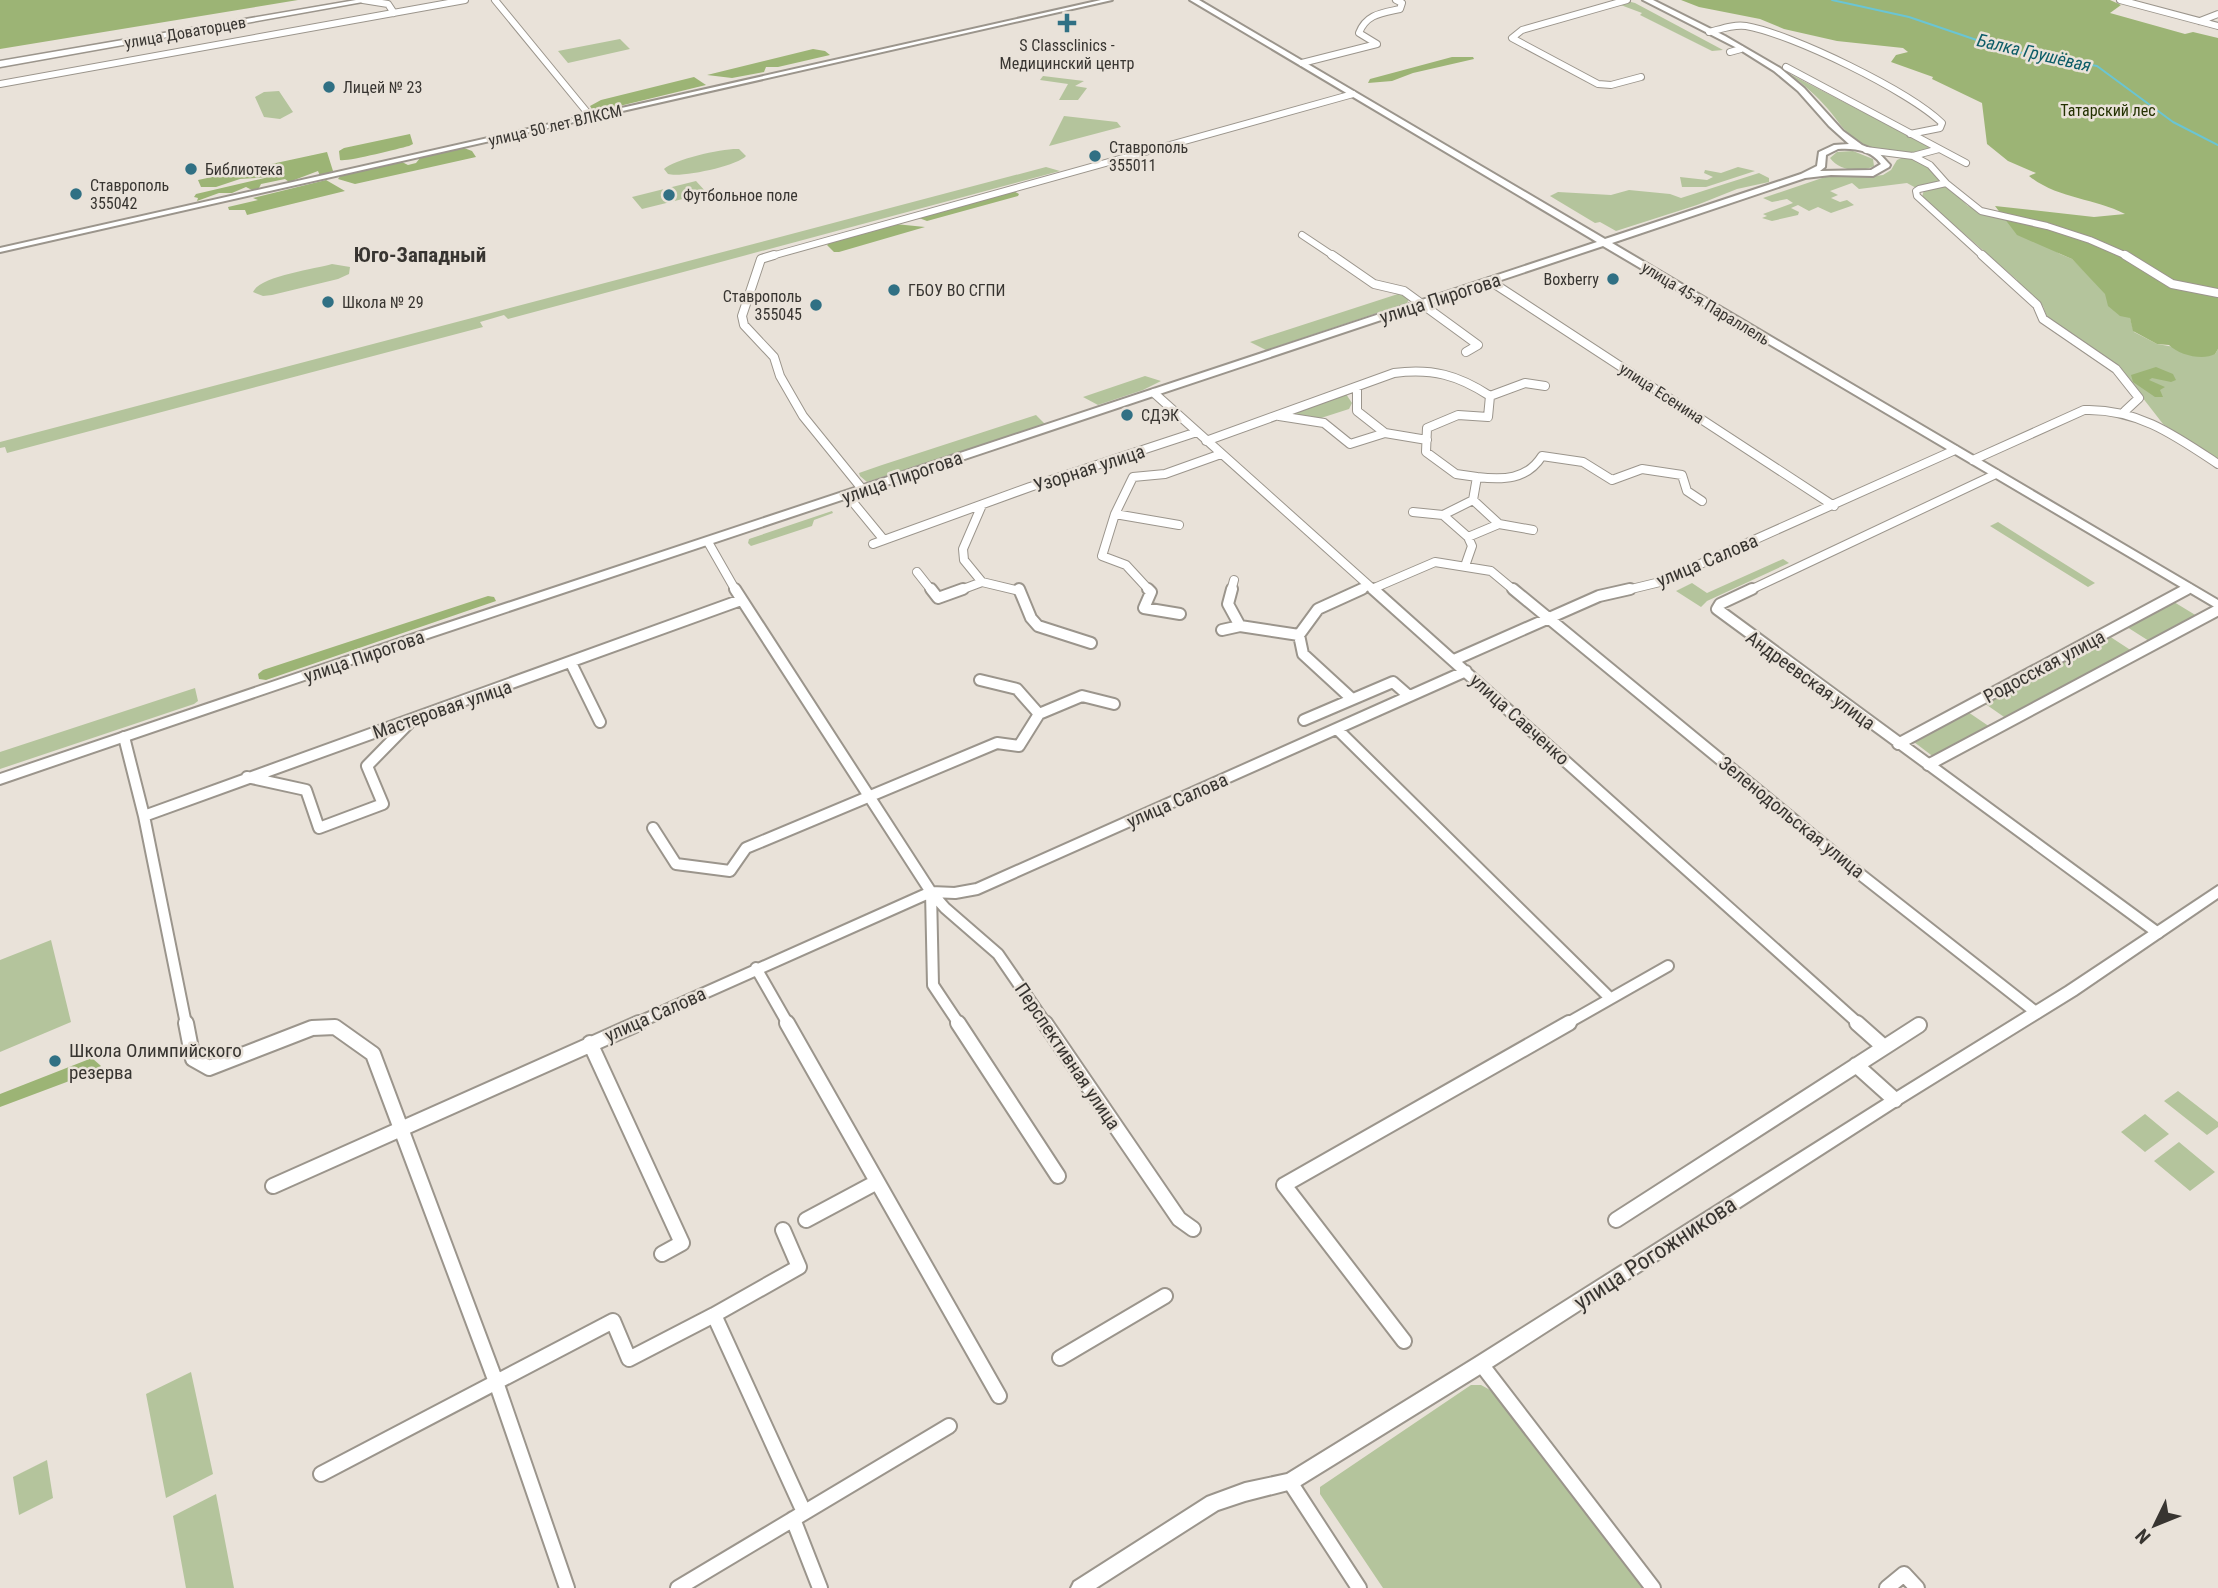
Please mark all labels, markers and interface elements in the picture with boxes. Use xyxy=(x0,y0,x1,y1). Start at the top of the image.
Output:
street label: улица Доваторцев xyxy=(123,12,247,53)
marker: S Classclinics - Медицинский центр xyxy=(1057,13,1077,33)
water label: Балка Грушёвая xyxy=(1975,29,2093,76)
place label: S Classclinics - Медицинский центр xyxy=(1000,36,1134,73)
place label: Лицей № 23 xyxy=(343,78,422,97)
marker: Лицей № 23 xyxy=(321,79,337,95)
street label: улица 50 лет ВЛКСМ xyxy=(487,101,624,150)
park label: Татарский лес xyxy=(2060,101,2156,120)
place label: Ставрополь 355011 xyxy=(1109,138,1188,175)
marker: Ставрополь 355011 xyxy=(1087,148,1103,164)
place label: Библиотека xyxy=(205,160,283,179)
marker: Библиотека xyxy=(183,161,199,177)
place label: Ставрополь 355042 xyxy=(90,176,169,213)
marker: Ставрополь 355042 xyxy=(68,186,84,202)
place label: Футбольное поле xyxy=(683,186,798,205)
marker: Футбольное поле xyxy=(661,187,677,203)
district label: Юго-Западный xyxy=(354,243,486,267)
street label: улица 45-я Параллель xyxy=(1638,258,1773,349)
street label: улица Пирогова xyxy=(1377,268,1504,329)
place label: Boxberry xyxy=(1543,270,1599,289)
marker: Boxberry xyxy=(1605,271,1621,287)
place label: ГБОУ ВО СГПИ xyxy=(908,281,1005,300)
marker: ГБОУ ВО СГПИ xyxy=(886,282,902,298)
place label: Ставрополь 355045 xyxy=(723,287,802,324)
place label: Школа № 29 xyxy=(342,293,424,312)
marker: Школа № 29 xyxy=(320,294,336,310)
marker: Ставрополь 355045 xyxy=(808,297,824,313)
street label: улица Есенина xyxy=(1616,359,1708,428)
place label: СДЭК xyxy=(1141,406,1179,425)
marker: СДЭК xyxy=(1119,407,1135,423)
street label: Узорная улица xyxy=(1031,440,1148,497)
street label: улица Пирогова xyxy=(839,446,965,509)
street label: улица Салова xyxy=(1653,529,1761,592)
street label: улица Пирогова xyxy=(301,625,427,688)
street label: Родосская улица xyxy=(1980,625,2109,708)
street label: Андреевская улица xyxy=(1742,626,1880,735)
street label: улица Савченко xyxy=(1465,669,1574,770)
street label: Мастеровая улица xyxy=(370,675,515,744)
street label: Зеленодольская улица xyxy=(1714,752,1869,883)
street label: улица Салова xyxy=(1123,768,1231,833)
street label: Перспективная улица xyxy=(1010,978,1125,1134)
street label: улица Салова xyxy=(601,982,709,1047)
place label: Школа Олимпийского резерва xyxy=(69,1039,242,1084)
marker: Школа Олимпийского резерва xyxy=(47,1053,63,1069)
street label: улица Рогожникова xyxy=(1569,1191,1742,1316)
north arrow xyxy=(2120,1490,2190,1560)
text: N xyxy=(2131,1524,2155,1548)

